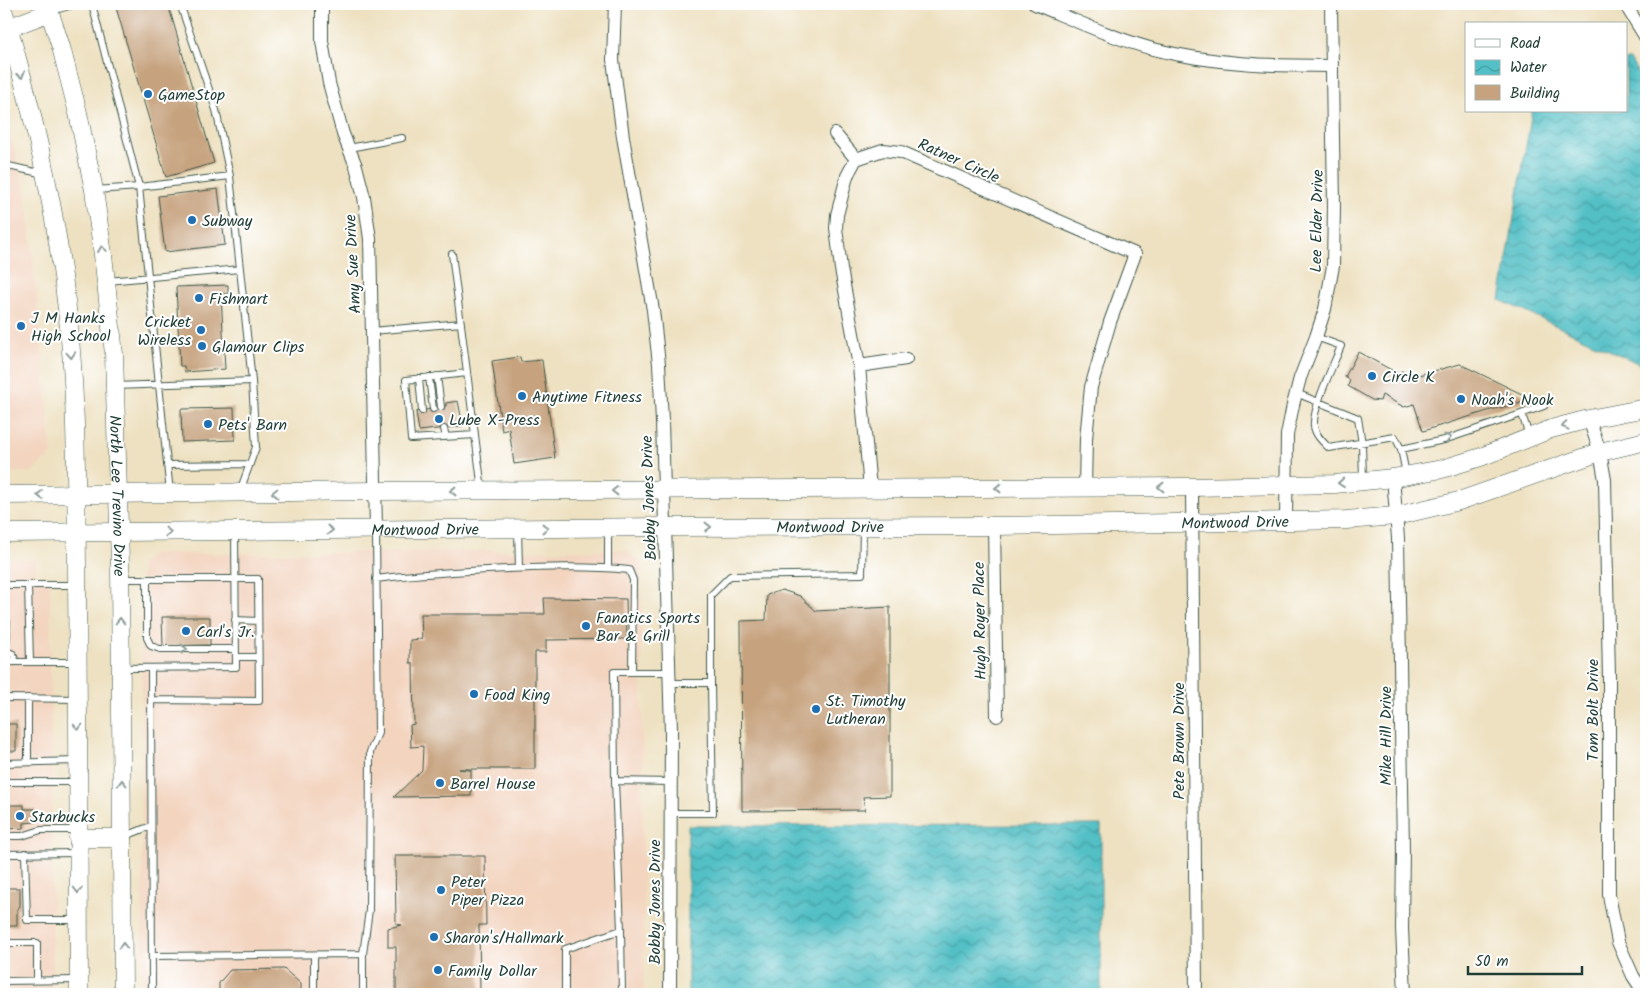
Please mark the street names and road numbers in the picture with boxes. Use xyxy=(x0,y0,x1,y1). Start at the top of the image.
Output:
street label: Ratner Circle xyxy=(913,132,1003,191)
street label: Lee Elder Drive xyxy=(1304,169,1331,273)
street label: Amy Sue Drive xyxy=(338,214,369,314)
street label: North Lee Trevino Drive xyxy=(102,415,131,576)
street label: Bobby Jones Drive xyxy=(635,435,664,561)
street label: Montwood Drive xyxy=(1181,510,1289,537)
street label: Montwood Drive xyxy=(776,515,884,541)
street label: Montwood Drive xyxy=(371,518,479,544)
street label: Hugh Royer Place xyxy=(967,562,994,680)
street label: Tom Bolt Drive xyxy=(1581,659,1606,761)
street label: Pete Brown Drive xyxy=(1167,682,1192,800)
street label: Mike Hill Drive xyxy=(1374,686,1399,786)
street label: Bobby Jones Drive xyxy=(643,839,668,965)

